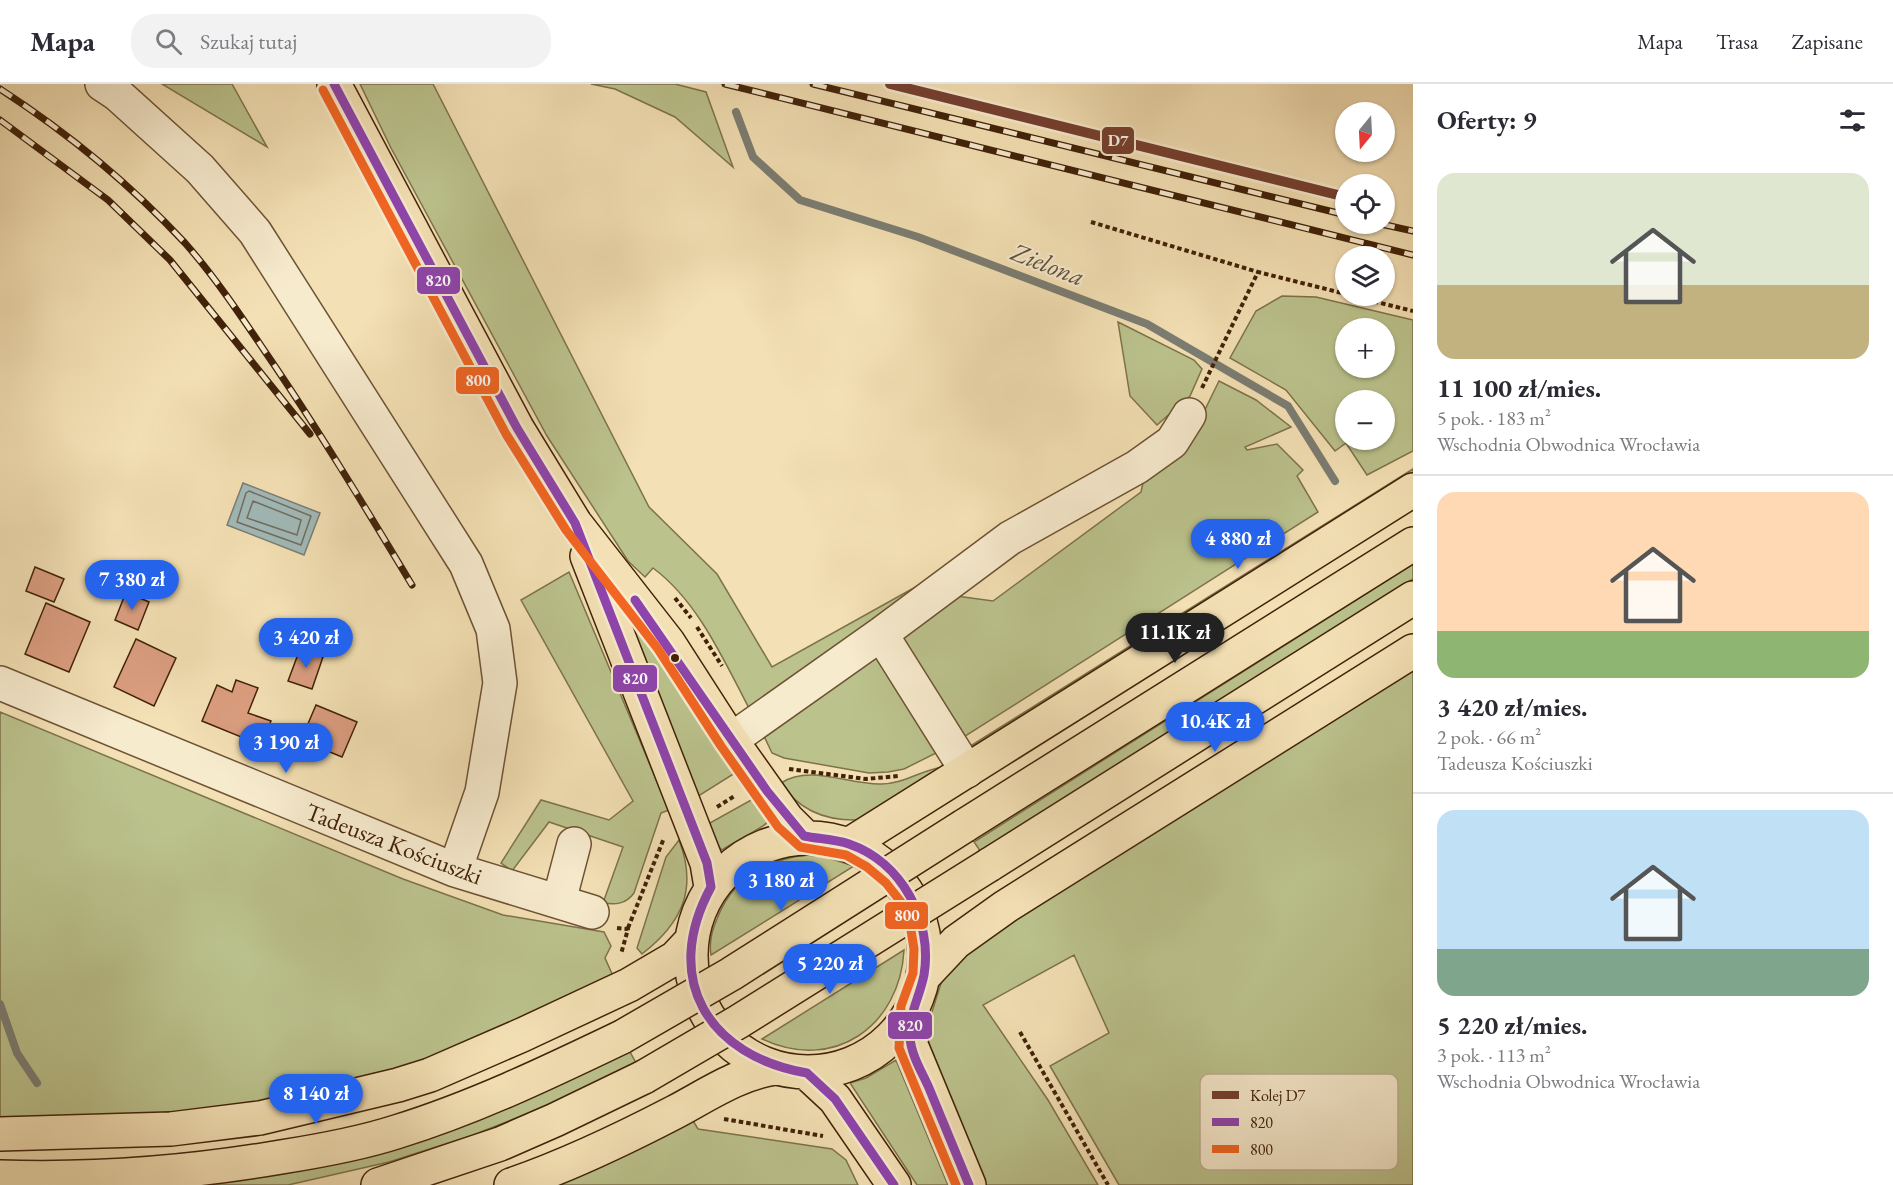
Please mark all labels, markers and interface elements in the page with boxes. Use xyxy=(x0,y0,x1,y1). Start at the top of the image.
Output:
search box xyxy=(131,14,551,68)
text: Mapa xyxy=(30,23,95,59)
icon: search xyxy=(152,25,185,58)
text: Szukaj tutaj xyxy=(200,27,297,56)
text: Mapa xyxy=(1637,28,1683,55)
text: Trasa xyxy=(1716,28,1758,55)
text: Zapisane xyxy=(1791,28,1863,55)
north arrow xyxy=(1335,102,1395,162)
map controls xyxy=(1335,102,1395,450)
text: Oferty: 9 xyxy=(1437,103,1537,137)
icon: filters xyxy=(1836,104,1869,137)
line badge: D7 xyxy=(1101,126,1135,155)
text: D7 xyxy=(1108,130,1129,151)
button: locate xyxy=(1335,174,1395,234)
icon: home xyxy=(1599,212,1707,320)
water label: Zielona xyxy=(1006,234,1089,293)
button: layers xyxy=(1335,246,1395,306)
line badge: 820 xyxy=(416,266,461,295)
text: 820 xyxy=(425,270,451,291)
button: + xyxy=(1335,318,1395,378)
line badge: 800 xyxy=(455,366,500,395)
text: 800 xyxy=(465,370,491,391)
text: 11 100 zł/mies. xyxy=(1437,371,1601,405)
button: − xyxy=(1335,390,1395,450)
text: 5 pok. · 183 m² xyxy=(1437,405,1551,431)
text: Wschodnia Obwodnica Wrocławia xyxy=(1437,431,1700,457)
pin: 4 880 zł xyxy=(1176,519,1300,570)
text: 4 880 zł xyxy=(1205,525,1271,551)
icon: home xyxy=(1599,531,1707,639)
pin: 7 380 zł xyxy=(70,560,194,611)
text: 7 380 zł xyxy=(99,566,165,592)
pin: 11.1K zł xyxy=(1113,613,1237,664)
pin: 3 420 zł xyxy=(244,618,368,669)
text: 11.1K zł xyxy=(1139,619,1211,645)
text: 3 420 zł xyxy=(273,624,339,650)
unlabelled marker xyxy=(669,652,681,664)
line badge: 820 xyxy=(612,664,658,693)
text: 820 xyxy=(622,668,648,689)
text: 3 420 zł/mies. xyxy=(1437,690,1587,724)
pin: 10.4K zł xyxy=(1153,702,1277,753)
text: 10.4K zł xyxy=(1179,708,1251,734)
pin: 3 190 zł xyxy=(224,723,348,774)
text: 2 pok. · 66 m² xyxy=(1437,724,1541,750)
text: 3 190 zł xyxy=(253,729,319,755)
text: Tadeusza Kościuszki xyxy=(1437,750,1593,776)
street label: Tadeusza Kościuszki xyxy=(301,796,487,891)
icon: home xyxy=(1599,849,1707,957)
pin: 3 180 zł xyxy=(719,861,843,912)
text: 3 180 zł xyxy=(748,867,814,893)
line badge: 800 xyxy=(884,901,929,930)
text: 800 xyxy=(894,905,920,926)
pin: 5 220 zł xyxy=(768,944,892,995)
text: 5 220 zł xyxy=(797,950,863,976)
text: 5 220 zł/mies. xyxy=(1437,1008,1587,1042)
line badge: 820 xyxy=(887,1011,933,1040)
text: 820 xyxy=(897,1015,923,1036)
text: 3 pok. · 113 m² xyxy=(1437,1042,1551,1068)
text: Wschodnia Obwodnica Wrocławia xyxy=(1437,1068,1700,1094)
pin: 8 140 zł xyxy=(254,1074,378,1125)
legend xyxy=(1200,1074,1398,1170)
text: 8 140 zł xyxy=(283,1080,349,1106)
text: Kolej D7 xyxy=(1250,1085,1306,1106)
text: 820 xyxy=(1250,1112,1273,1133)
text: 800 xyxy=(1250,1139,1273,1160)

